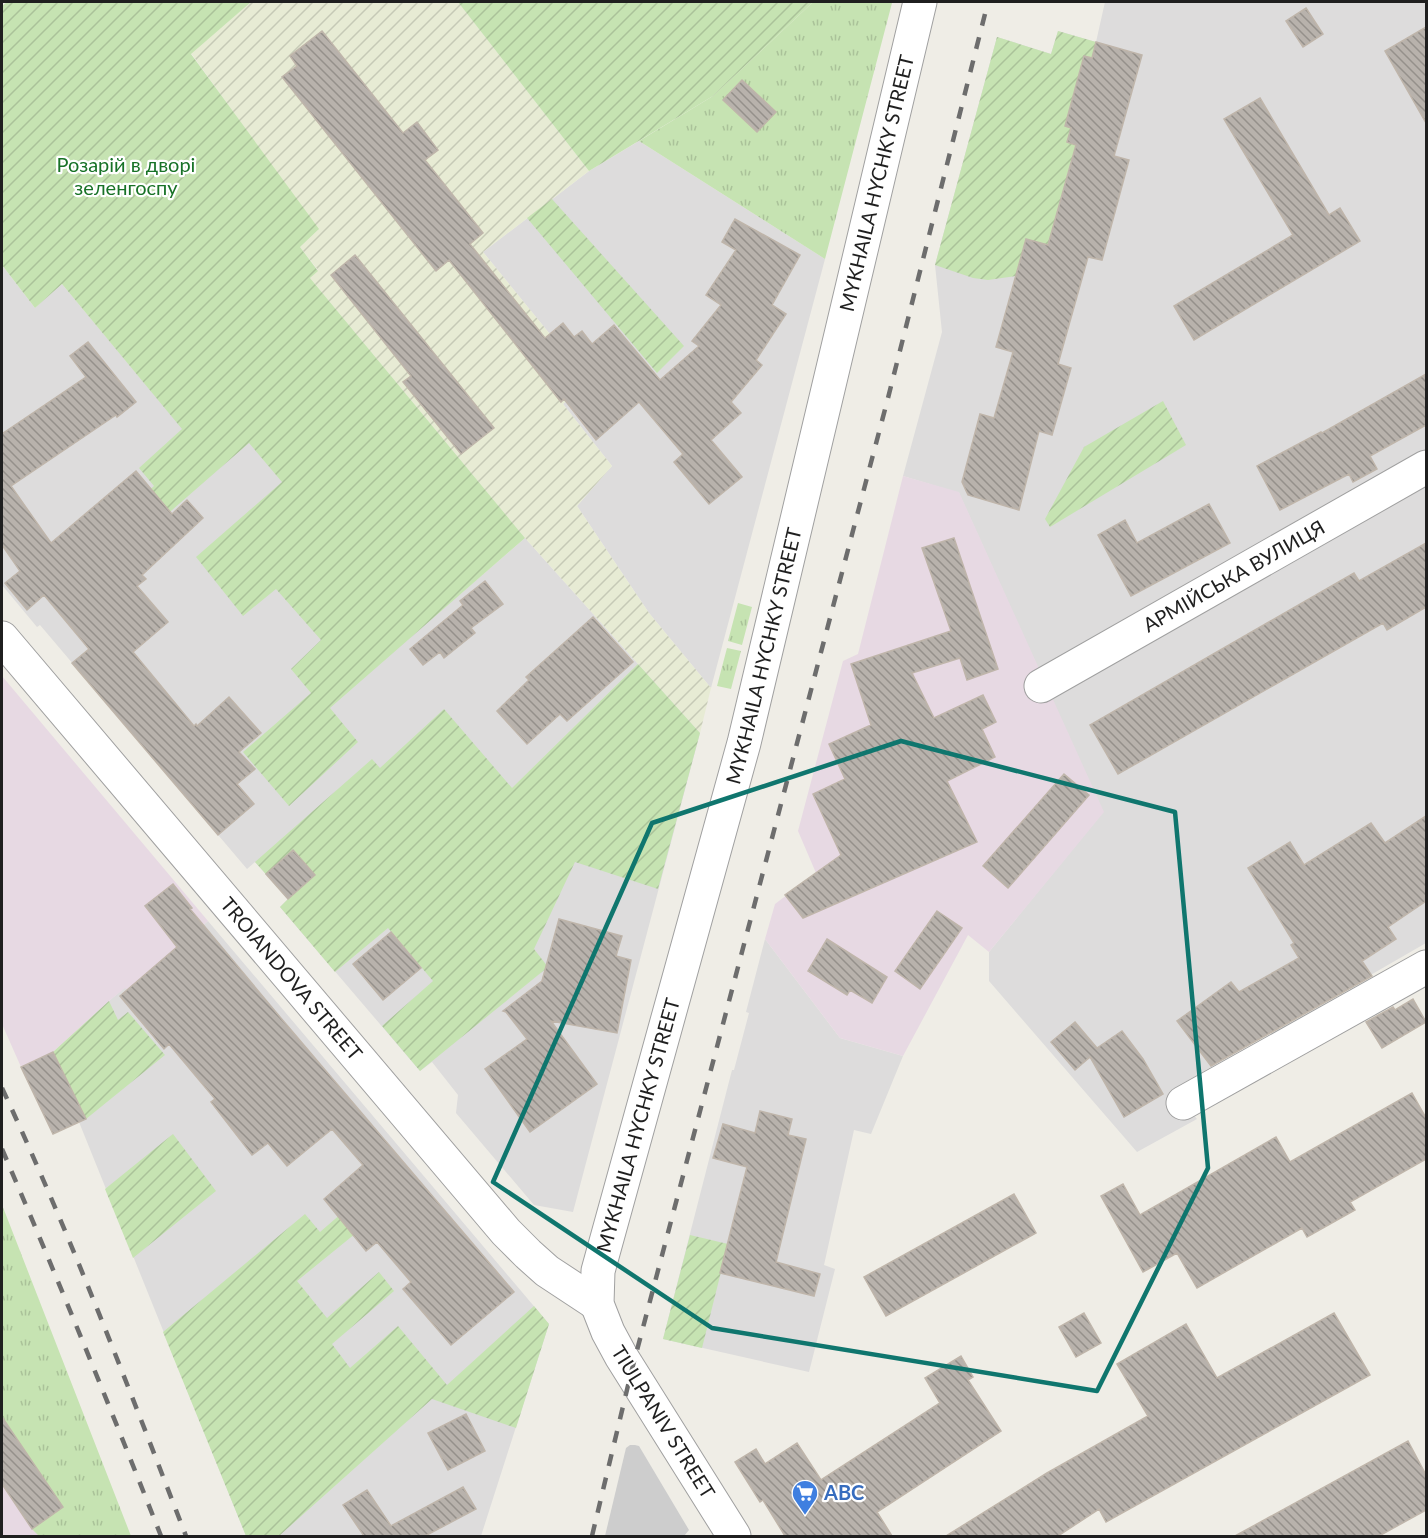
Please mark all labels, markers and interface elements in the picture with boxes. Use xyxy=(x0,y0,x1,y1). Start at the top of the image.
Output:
street label: MYKHAILA HYCHKY STREET xyxy=(834,52,918,314)
park label: Розарій в дворі зеленгоспу xyxy=(57,152,195,199)
street label: АРМІЙСЬКА ВУЛИЦЯ xyxy=(1138,514,1329,637)
street label: MYKHAILA HYCHKY STREET xyxy=(720,525,806,787)
street label: TROIANDOVA STREET xyxy=(216,892,368,1065)
street label: MYKHAILA HYCHKY STREET xyxy=(591,995,684,1255)
street label: TIULPANIV STREET xyxy=(607,1341,721,1503)
supermarket icon: ABC xyxy=(790,1478,820,1516)
place label: ABC xyxy=(823,1480,864,1504)

